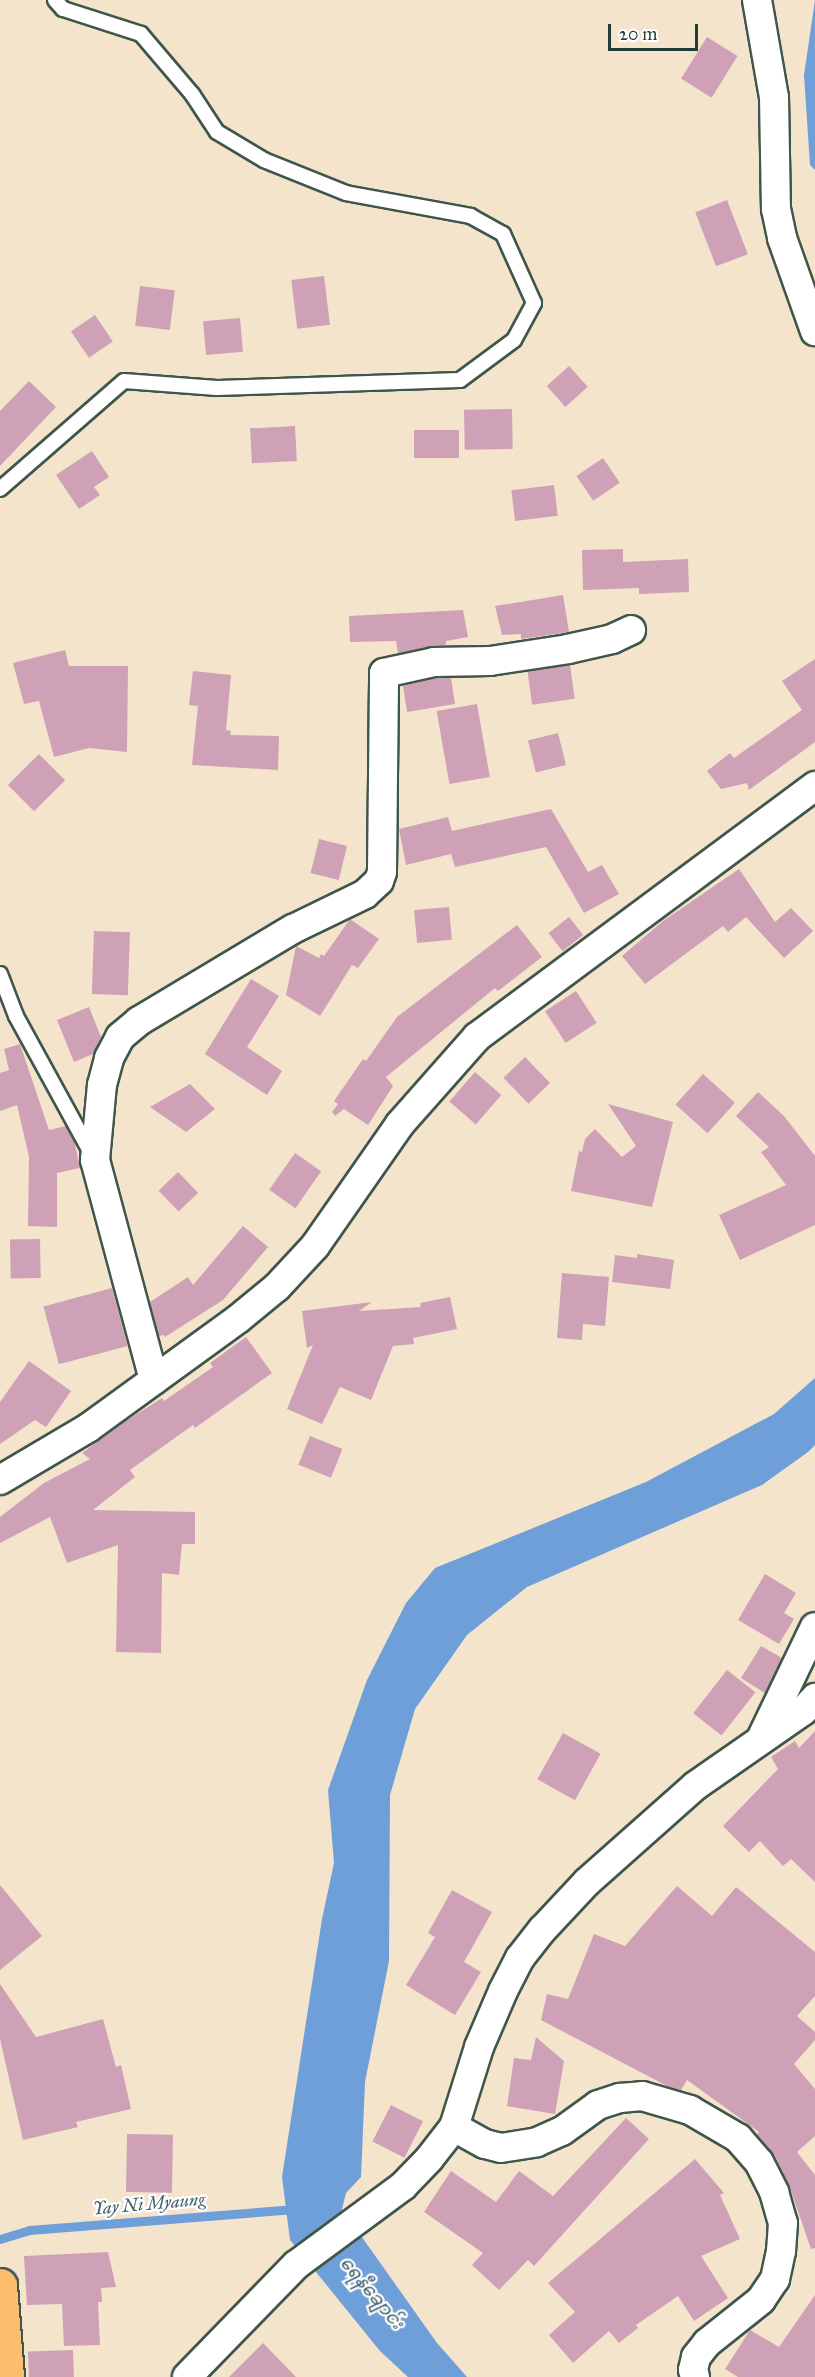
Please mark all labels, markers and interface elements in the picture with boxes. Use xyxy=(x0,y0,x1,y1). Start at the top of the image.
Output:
scale bar xyxy=(611,12,701,50)
text: 20 m xyxy=(619,23,657,45)
water label: Yay Ni Myaung xyxy=(92,2188,206,2220)
water label: ရေနီချောင်း xyxy=(336,2252,408,2334)

